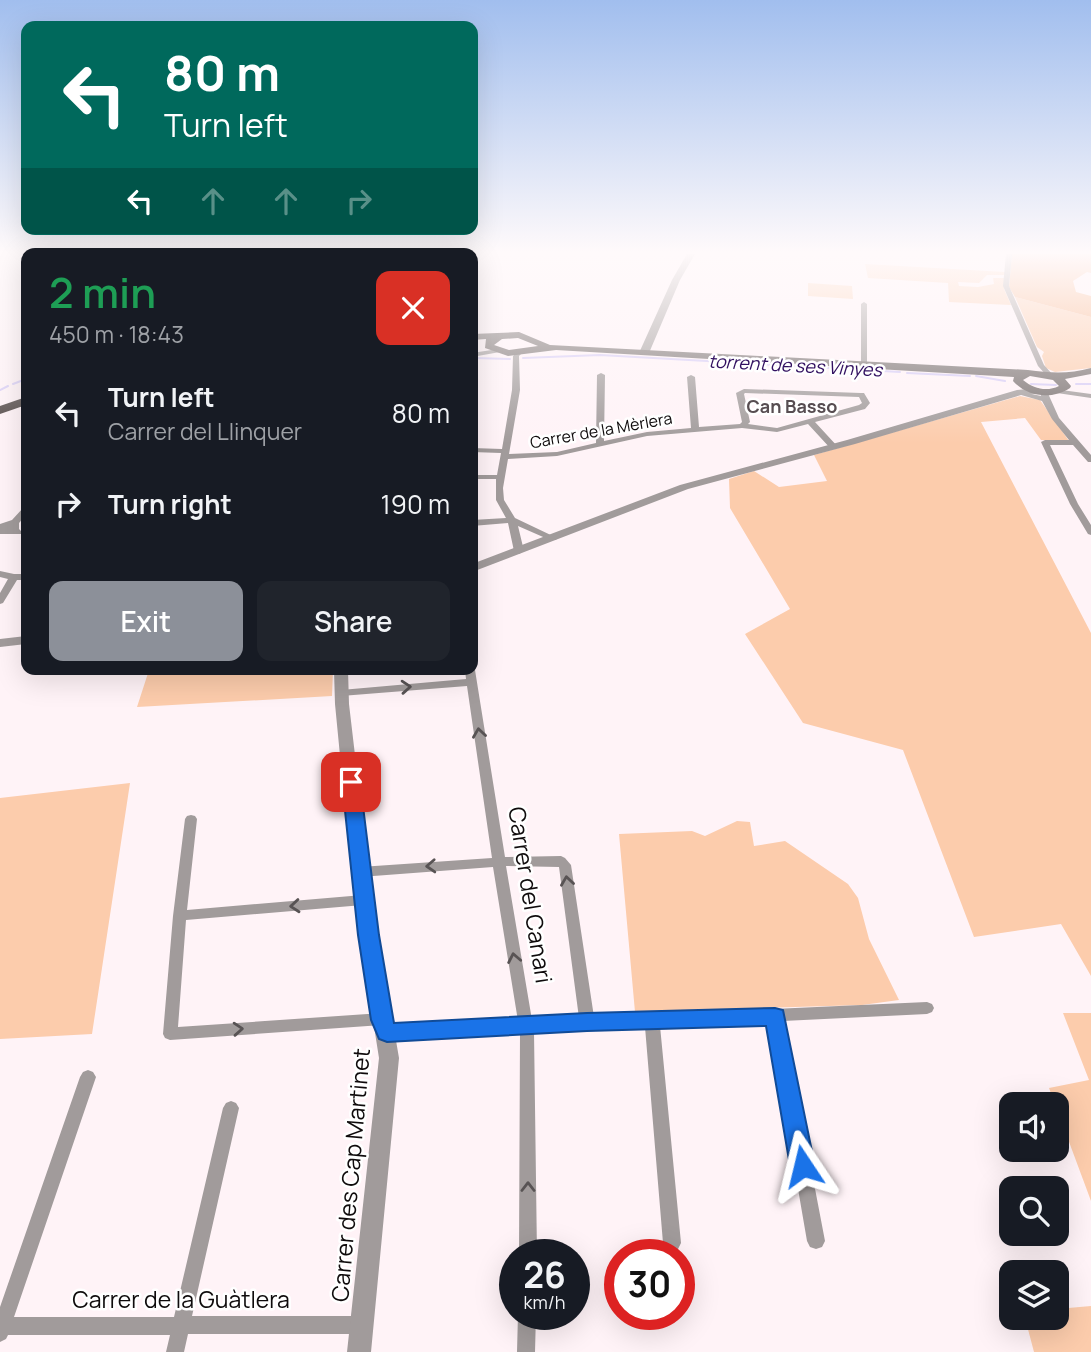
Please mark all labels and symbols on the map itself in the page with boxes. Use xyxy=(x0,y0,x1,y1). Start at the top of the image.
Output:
water label: torrent de ses Vinyes xyxy=(708,348,884,382)
district label: Can Basso xyxy=(747,394,837,418)
street label: Carrer de la Mèrlera xyxy=(528,407,674,453)
one-way arrow xyxy=(401,680,412,695)
one-way arrow xyxy=(471,727,486,739)
pin xyxy=(321,752,381,812)
street label: Carrer del Canari xyxy=(501,804,561,985)
one-way arrow xyxy=(426,859,437,874)
one-way arrow xyxy=(560,876,575,887)
one-way arrow xyxy=(290,898,301,913)
one-way arrow xyxy=(507,952,522,964)
one-way arrow xyxy=(233,1022,244,1037)
street label: Carrer des Cap Martinet xyxy=(323,1047,377,1303)
position arrow xyxy=(766,1129,840,1203)
one-way arrow xyxy=(520,1181,536,1191)
speed limit sign: 30 xyxy=(604,1239,695,1330)
street label: Carrer de la Guàtlera xyxy=(72,1283,290,1315)

